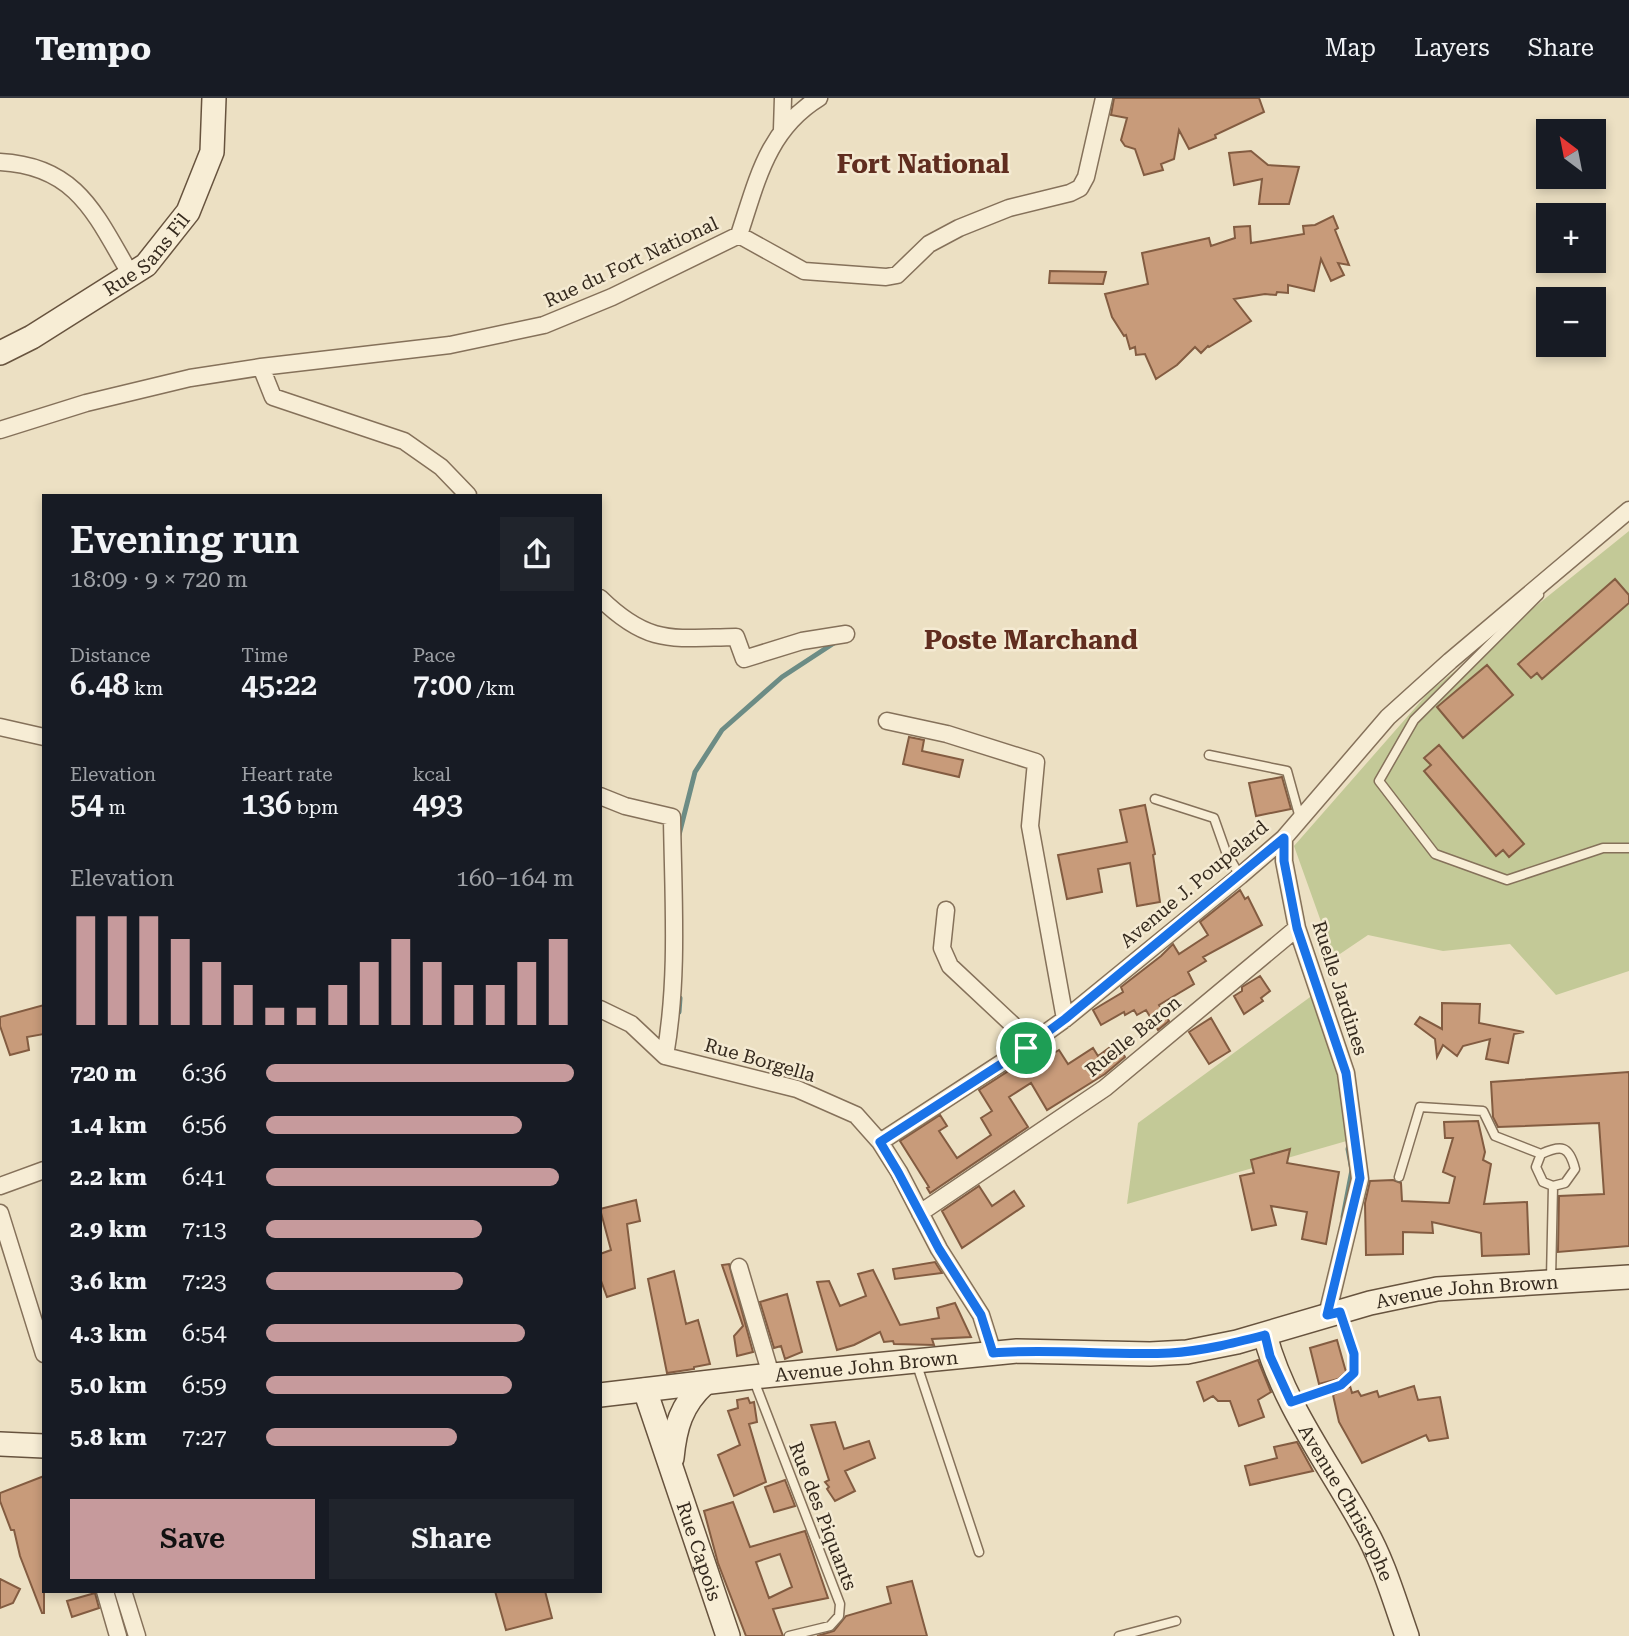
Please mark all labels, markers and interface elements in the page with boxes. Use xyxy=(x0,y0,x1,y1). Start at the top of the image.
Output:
text: Tempo xyxy=(35,29,151,68)
text: Map xyxy=(1325,34,1376,62)
text: Layers xyxy=(1414,34,1490,62)
text: Share xyxy=(1528,34,1594,62)
north arrow xyxy=(1536,119,1606,189)
map controls xyxy=(1536,119,1606,357)
district label: Fort National xyxy=(837,149,1010,179)
button: + xyxy=(1536,203,1606,273)
street label: Rue Sans Fil xyxy=(99,208,194,301)
street label: Rue du Fort National xyxy=(540,212,722,312)
button: − xyxy=(1536,287,1606,357)
button: share xyxy=(500,517,574,591)
text: Evening run xyxy=(70,518,299,562)
text: 18:09 · 9 × 720 m xyxy=(70,566,248,593)
district label: Poste Marchand xyxy=(924,625,1138,655)
text: Distance xyxy=(70,644,150,667)
text: Time xyxy=(241,644,288,667)
text: Pace xyxy=(413,644,456,667)
text: 6.48 xyxy=(70,667,129,702)
text: 45:22 xyxy=(241,667,317,702)
text: 7:00 xyxy=(413,667,472,702)
text: km xyxy=(129,677,163,700)
text: /km xyxy=(472,677,515,700)
text: Elevation xyxy=(70,763,156,786)
text: Heart rate xyxy=(241,763,333,786)
text: kcal xyxy=(413,763,451,786)
text: 54 xyxy=(70,786,104,821)
text: 136 xyxy=(241,786,292,821)
text: 493 xyxy=(413,786,463,821)
text: m xyxy=(104,796,126,819)
text: bpm xyxy=(292,796,339,819)
street label: Avenue J. Poupelard xyxy=(1115,815,1273,953)
text: Elevation xyxy=(70,865,174,892)
text: 160–164 m xyxy=(456,865,574,892)
street label: Ruelle Jardines xyxy=(1307,918,1373,1058)
street label: Ruelle Baron xyxy=(1081,990,1185,1082)
pin xyxy=(996,1018,1056,1078)
icon: arrive xyxy=(1007,1029,1045,1067)
street label: Rue Borgella xyxy=(702,1033,819,1087)
text: 720 m xyxy=(70,1060,137,1087)
text: 6:36 xyxy=(182,1060,227,1087)
text: 1.4 km xyxy=(70,1112,147,1139)
text: 6:56 xyxy=(182,1112,227,1139)
text: 2.2 km xyxy=(70,1164,147,1191)
text: 6:41 xyxy=(182,1164,227,1191)
text: 2.9 km xyxy=(70,1216,147,1243)
text: 7:13 xyxy=(182,1216,227,1243)
text: 3.6 km xyxy=(70,1268,147,1295)
text: 7:23 xyxy=(182,1268,227,1295)
street label: Avenue John Brown xyxy=(1373,1270,1559,1313)
text: 4.3 km xyxy=(70,1320,147,1347)
text: 6:54 xyxy=(182,1320,227,1347)
street label: Avenue John Brown xyxy=(774,1345,959,1386)
text: 5.0 km xyxy=(70,1372,147,1399)
text: 6:59 xyxy=(182,1372,227,1399)
street label: Avenue Christophe xyxy=(1294,1420,1398,1584)
text: 5.8 km xyxy=(70,1424,147,1451)
text: 7:27 xyxy=(182,1424,227,1451)
street label: Rue des Piquants xyxy=(784,1438,862,1594)
button: Save xyxy=(70,1499,315,1579)
button: Share xyxy=(329,1499,574,1579)
street label: Rue Capois xyxy=(672,1499,727,1604)

